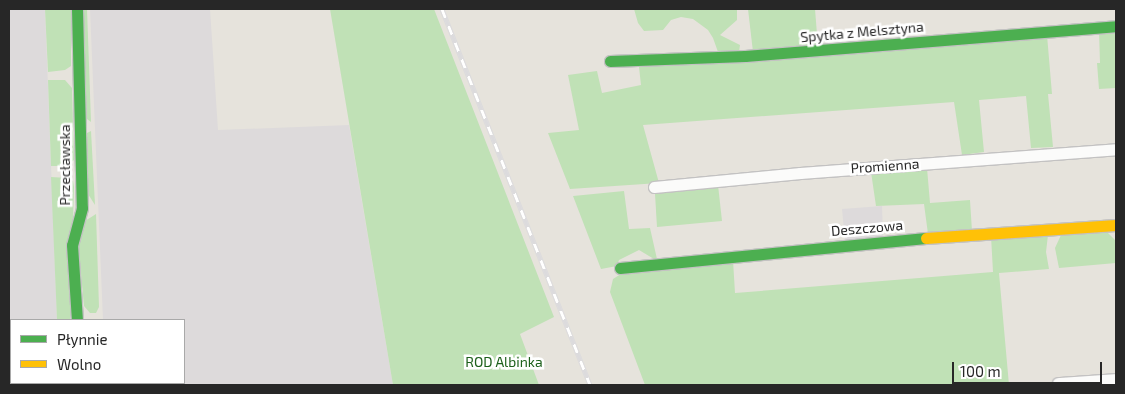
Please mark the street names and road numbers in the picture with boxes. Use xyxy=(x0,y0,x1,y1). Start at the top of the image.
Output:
street label: Spytka z Melsztyna xyxy=(800,18,924,46)
street label: Przecławska xyxy=(57,124,73,206)
street label: Promienna xyxy=(850,155,920,177)
street label: Deszczowa xyxy=(830,216,904,240)

